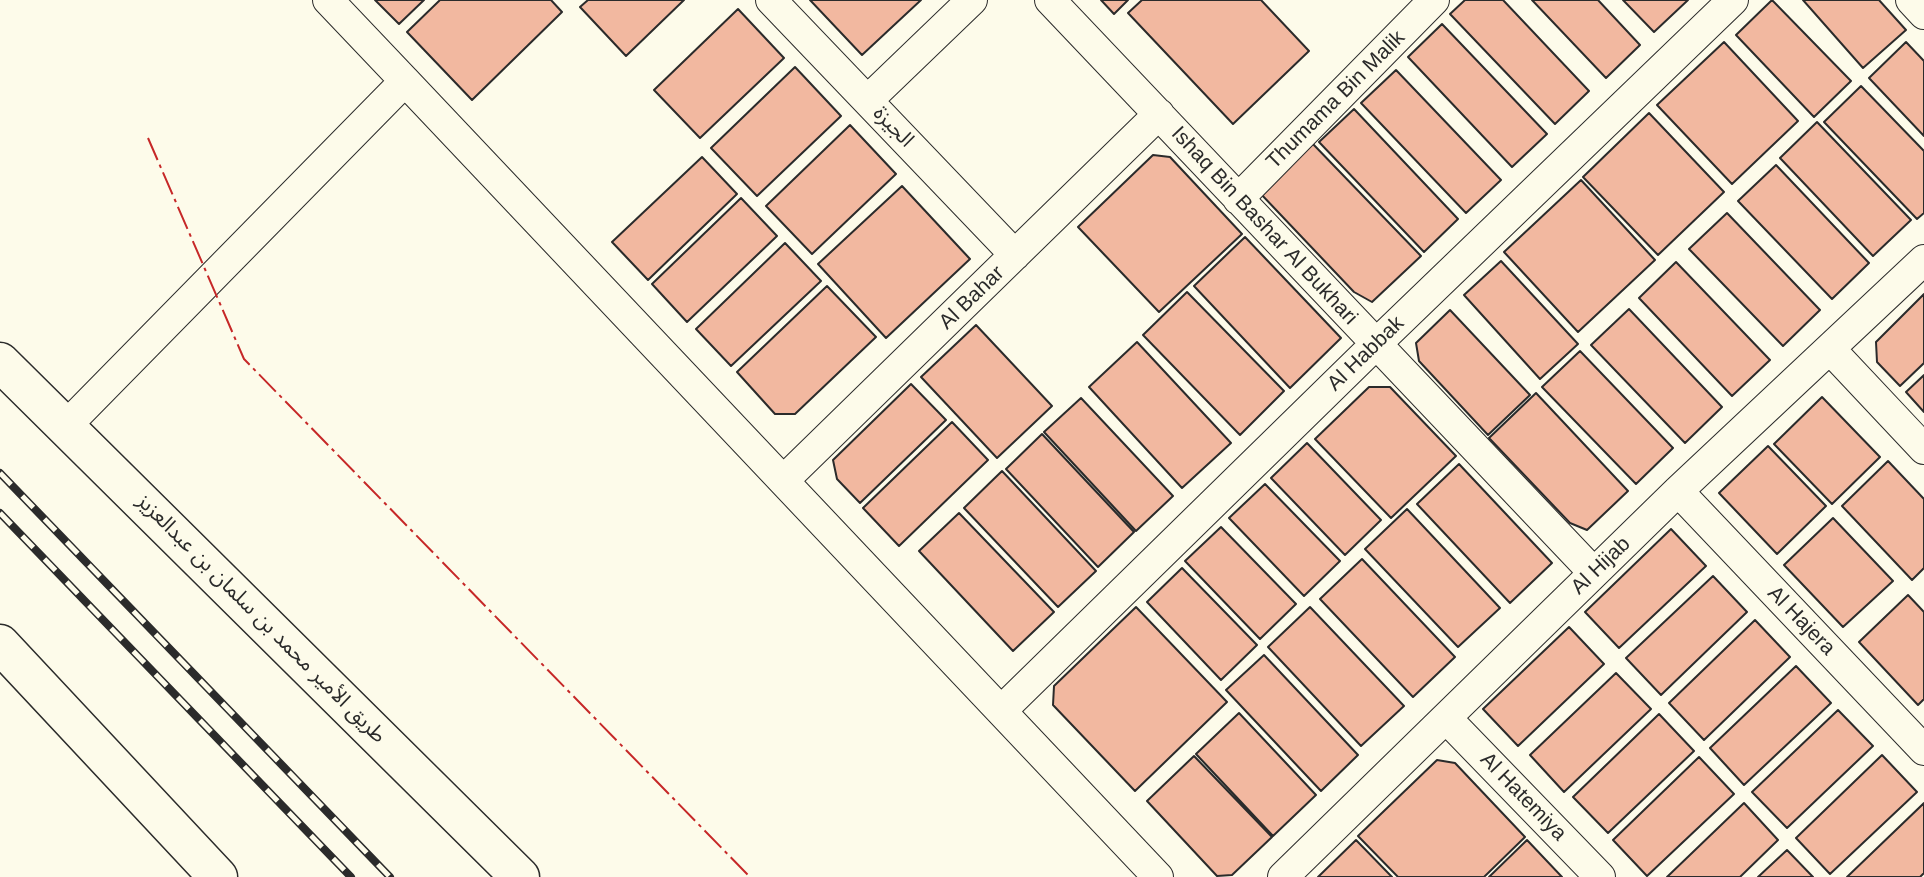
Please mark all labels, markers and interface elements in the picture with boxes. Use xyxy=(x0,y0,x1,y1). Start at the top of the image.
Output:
street label: Thumama Bin Malik xyxy=(1261,25,1411,175)
street label: الجيزة xyxy=(867,101,919,153)
street label: Ishaq Bin Bashar Al Bukhari xyxy=(1166,122,1362,330)
street label: Al Bahar xyxy=(934,261,1010,335)
street label: Al Habbak xyxy=(1322,311,1410,397)
street label: طريق الأمير محمد بن سلمان بن عبدالعزيز xyxy=(131,489,391,749)
street label: Al Hijab xyxy=(1566,532,1636,600)
street label: Al Hajera xyxy=(1762,581,1840,661)
street label: Al Hatemiya xyxy=(1475,748,1571,846)

